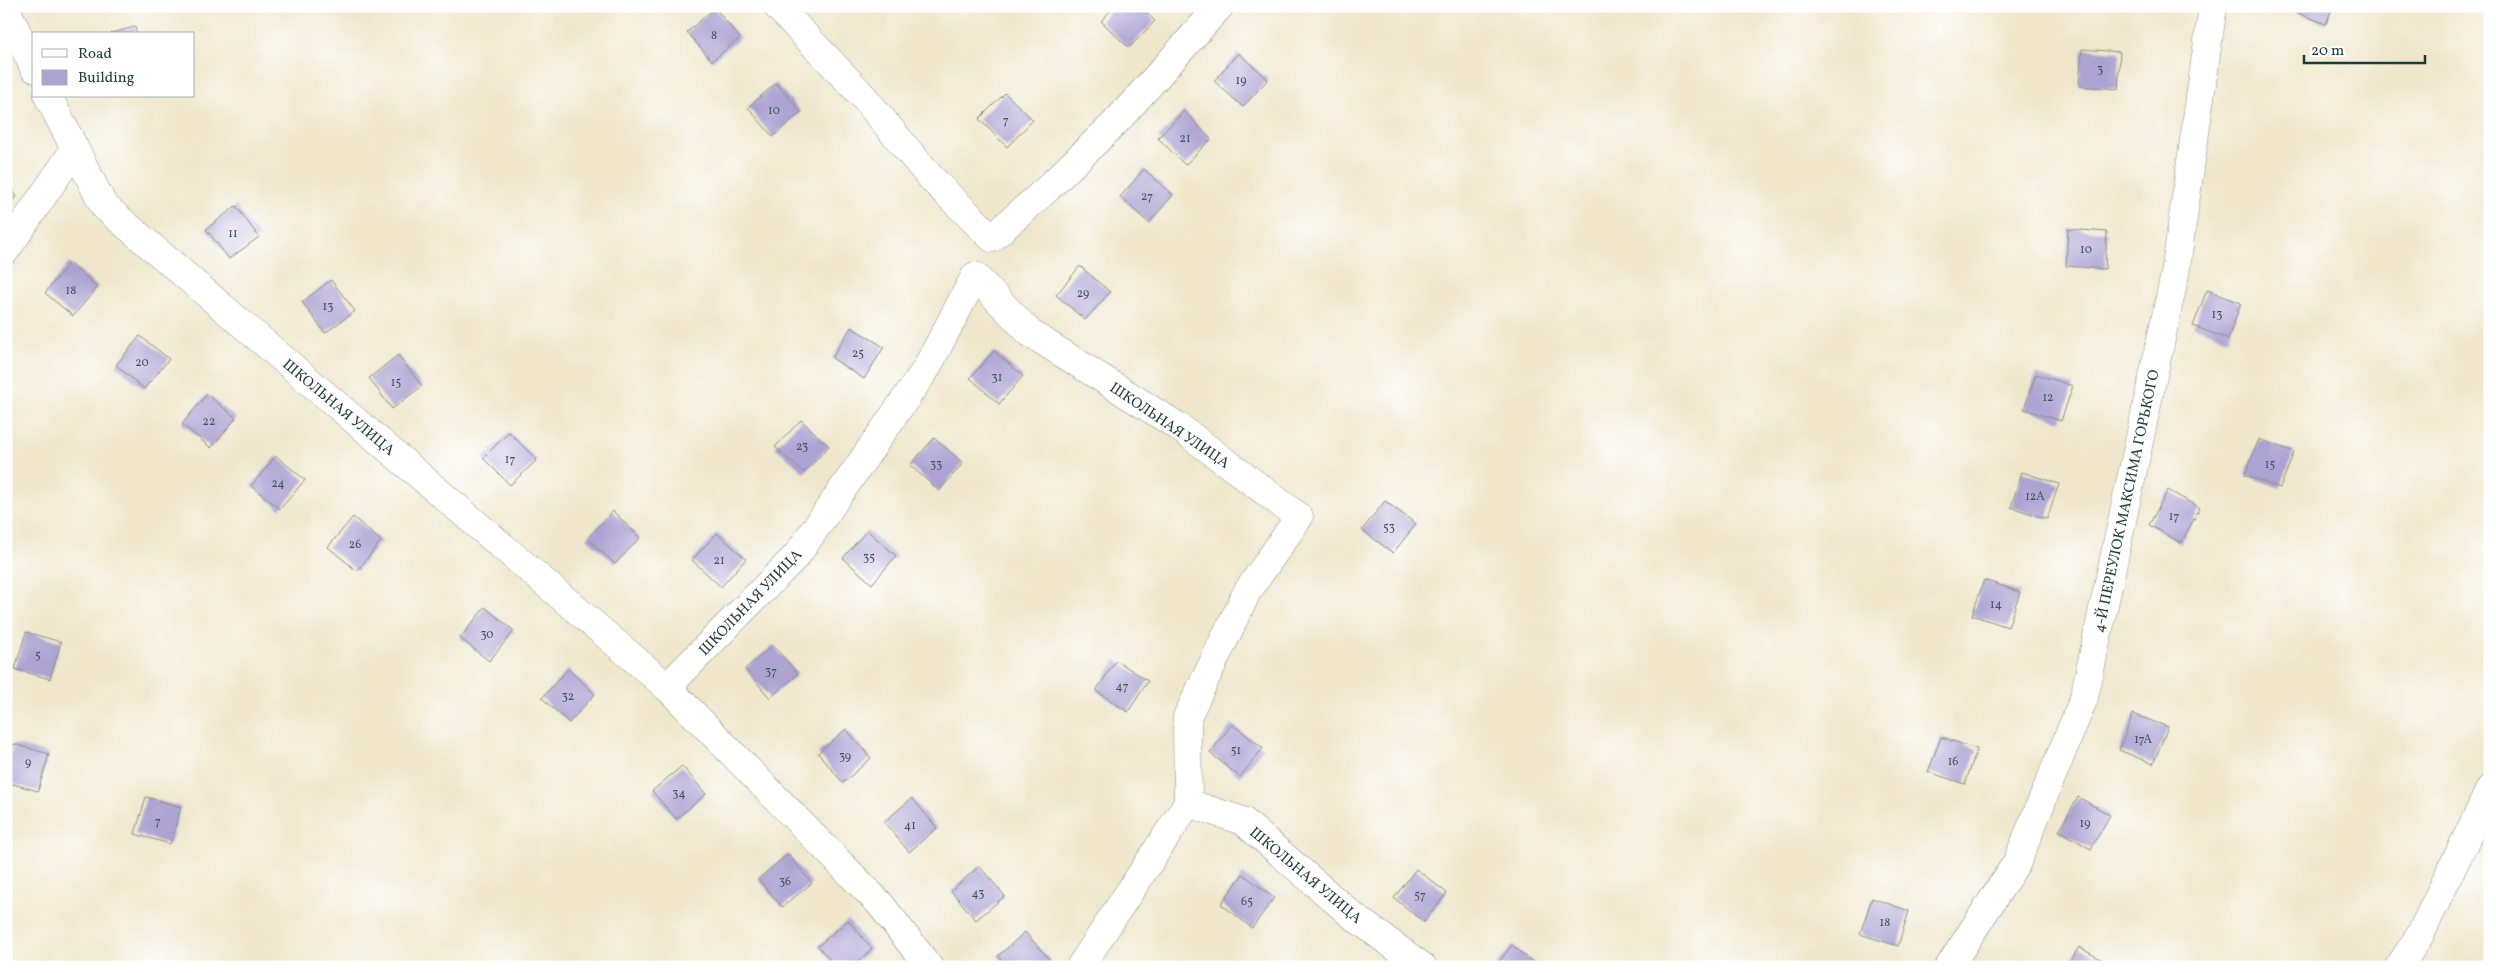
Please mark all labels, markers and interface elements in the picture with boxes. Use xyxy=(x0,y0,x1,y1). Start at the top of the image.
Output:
house number: 8 xyxy=(711,28,717,44)
legend xyxy=(32,32,195,98)
scale bar xyxy=(2304,32,2425,64)
text: 20 m xyxy=(2311,41,2344,62)
text: Road xyxy=(78,44,112,65)
house number: 3 xyxy=(2097,62,2103,78)
text: Building xyxy=(78,68,135,89)
house number: 19 xyxy=(1236,73,1246,89)
house number: 10 xyxy=(768,103,780,119)
house number: 7 xyxy=(1003,113,1009,129)
house number: 21 xyxy=(1179,131,1191,147)
house number: 27 xyxy=(1141,189,1153,205)
house number: 11 xyxy=(228,226,238,242)
house number: 10 xyxy=(2080,242,2092,258)
house number: 18 xyxy=(66,283,76,299)
house number: 29 xyxy=(1077,286,1089,302)
house number: 13 xyxy=(323,299,333,315)
house number: 13 xyxy=(2212,307,2222,323)
house number: 25 xyxy=(852,346,864,362)
house number: 20 xyxy=(135,355,149,371)
street label: ШКОЛЬНАЯ УЛИЦА xyxy=(277,355,399,462)
street label: 4-Й ПЕРЕУЛОК МАКСИМА ГОРЬКОГО xyxy=(2089,368,2166,635)
house number: 31 xyxy=(992,370,1002,386)
house number: 15 xyxy=(391,375,401,391)
street label: ШКОЛЬНАЯ УЛИЦА xyxy=(1105,378,1234,475)
house number: 12 xyxy=(2042,390,2054,406)
house number: 22 xyxy=(203,414,215,430)
house number: 23 xyxy=(796,439,808,455)
house number: 17 xyxy=(505,452,515,468)
house number: 33 xyxy=(930,457,942,473)
house number: 15 xyxy=(2265,457,2275,473)
house number: 24 xyxy=(271,476,285,492)
house number: 12А xyxy=(2025,489,2045,505)
house number: 17 xyxy=(2169,509,2179,525)
house number: 53 xyxy=(1383,520,1395,536)
house number: 26 xyxy=(349,537,361,553)
street label: ШКОЛЬНАЯ УЛИЦА xyxy=(695,545,808,661)
house number: 35 xyxy=(863,550,875,566)
house number: 21 xyxy=(713,553,725,569)
house number: 14 xyxy=(1990,597,2002,613)
house number: 30 xyxy=(480,627,494,643)
house number: 5 xyxy=(35,648,41,664)
house number: 37 xyxy=(765,664,777,680)
house number: 47 xyxy=(1116,679,1129,695)
house number: 32 xyxy=(562,689,574,705)
house number: 17А xyxy=(2134,732,2152,748)
house number: 51 xyxy=(1231,743,1241,759)
house number: 39 xyxy=(839,749,851,765)
house number: 16 xyxy=(1948,754,1958,770)
house number: 9 xyxy=(25,755,31,771)
house number: 34 xyxy=(672,786,686,802)
house number: 7 xyxy=(155,814,161,830)
house number: 19 xyxy=(2080,816,2090,832)
house number: 41 xyxy=(904,818,916,834)
street label: ШКОЛЬНАЯ УЛИЦА xyxy=(1244,823,1366,930)
house number: 36 xyxy=(779,874,791,890)
house number: 43 xyxy=(972,886,984,902)
house number: 57 xyxy=(1414,888,1426,904)
house number: 65 xyxy=(1241,894,1253,910)
house number: 18 xyxy=(1880,915,1890,931)

